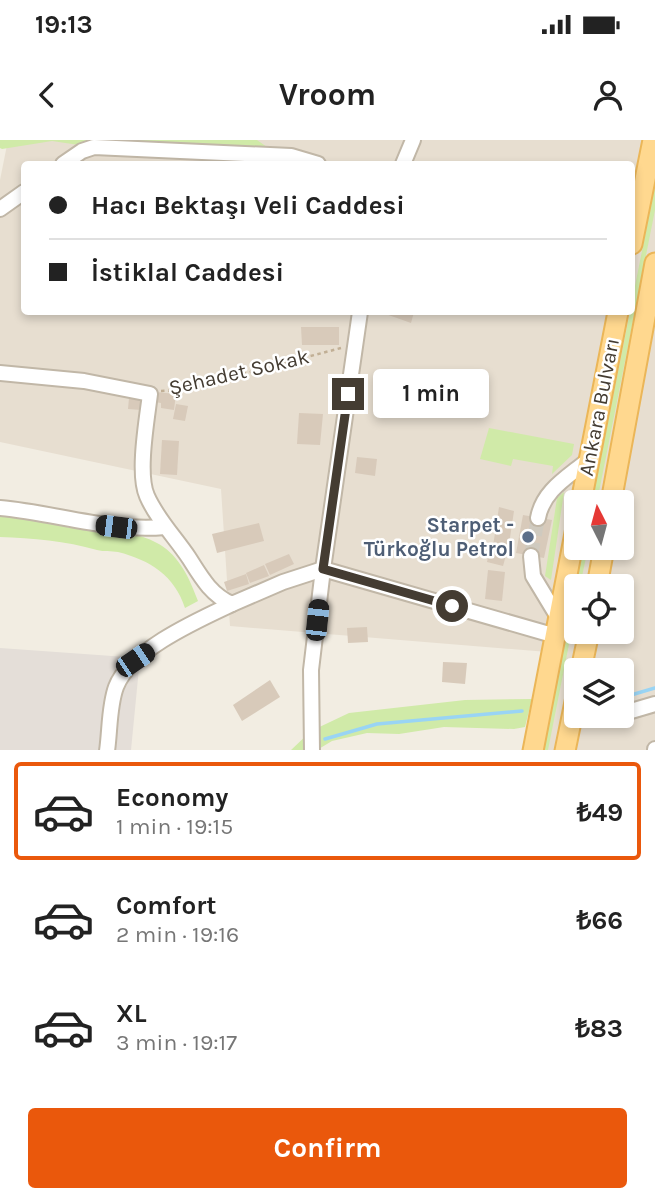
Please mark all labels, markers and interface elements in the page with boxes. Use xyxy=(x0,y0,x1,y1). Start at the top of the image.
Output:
text: 19:13 xyxy=(35,9,93,40)
icon: back xyxy=(28,76,66,114)
text: Vroom xyxy=(279,76,376,113)
icon: person xyxy=(589,76,627,114)
text: Hacı Bektaşı Veli Caddesi xyxy=(91,190,405,221)
text: İstiklal Caddesi xyxy=(91,257,284,288)
street label: Ankara Bulvarı xyxy=(574,336,624,478)
street label: Şehadet Sokak xyxy=(167,344,312,400)
callout: 1 min xyxy=(372,370,488,418)
route end xyxy=(332,378,364,410)
text: 1 min xyxy=(402,380,460,407)
north arrow xyxy=(564,490,634,560)
map controls xyxy=(564,490,634,728)
place label: Starpet - Türkoğlu Petrol xyxy=(364,513,514,561)
car xyxy=(94,514,139,540)
marker: Starpet - Türkoğlu Petrol xyxy=(520,529,536,545)
button: locate xyxy=(564,574,634,644)
route start xyxy=(436,590,468,622)
car xyxy=(305,598,330,642)
car xyxy=(112,640,159,680)
button: layers xyxy=(564,658,634,728)
icon: car xyxy=(32,780,95,843)
text: Economy xyxy=(116,782,228,813)
text: ₺49 xyxy=(577,797,623,828)
text: 1 min · 19:15 xyxy=(116,813,233,840)
icon: car xyxy=(32,888,95,951)
text: Comfort xyxy=(116,890,217,921)
text: ₺66 xyxy=(577,905,623,936)
text: 2 min · 19:16 xyxy=(116,921,239,948)
icon: car xyxy=(32,996,95,1059)
text: XL xyxy=(116,998,147,1029)
text: ₺83 xyxy=(575,1013,623,1044)
text: 3 min · 19:17 xyxy=(116,1029,237,1056)
button: Confirm xyxy=(28,1108,627,1188)

